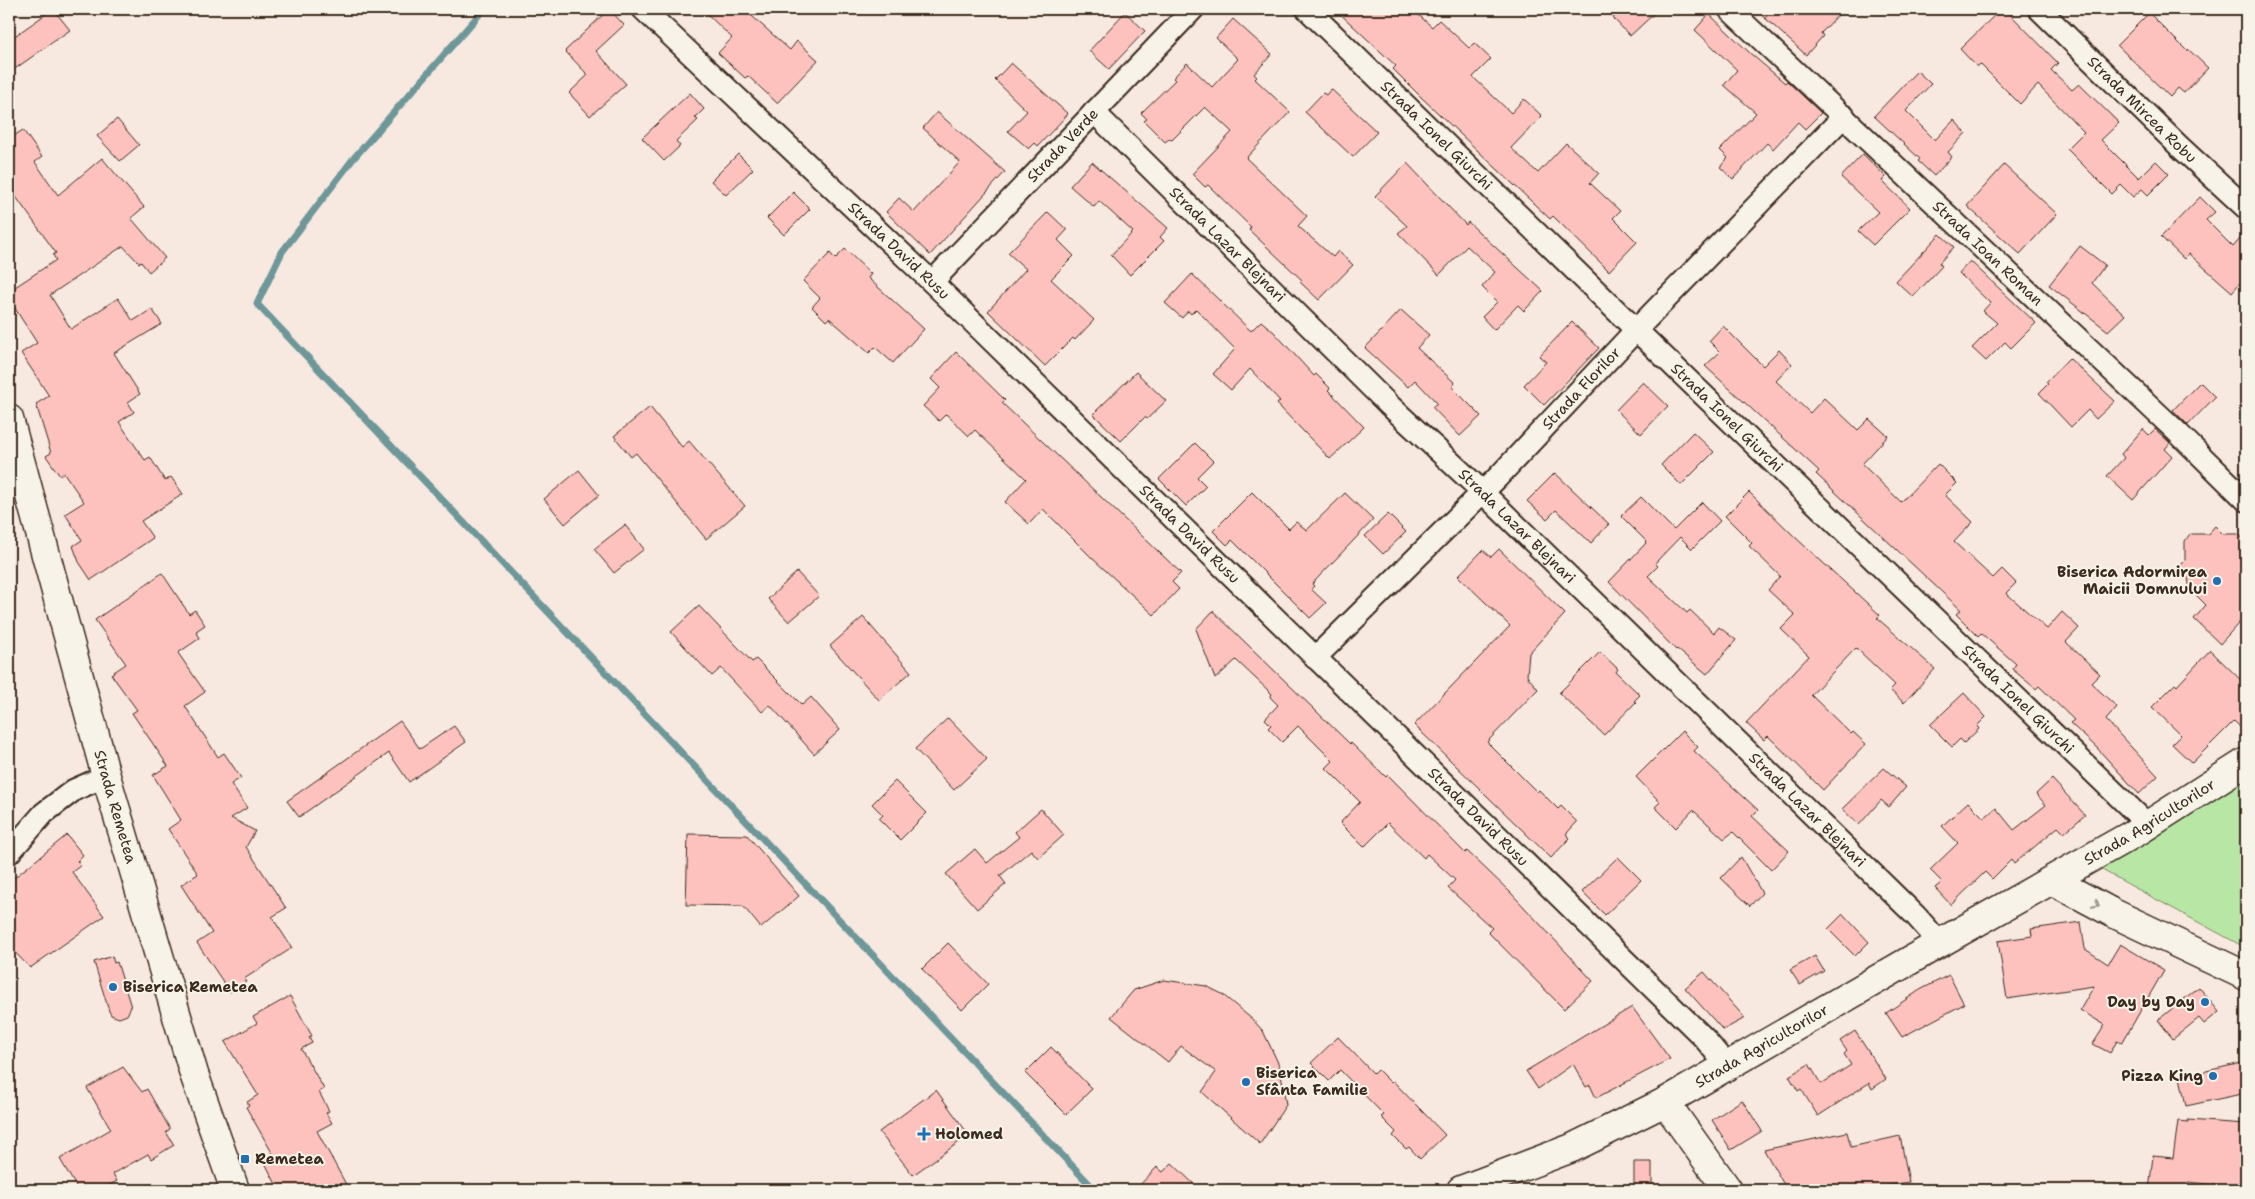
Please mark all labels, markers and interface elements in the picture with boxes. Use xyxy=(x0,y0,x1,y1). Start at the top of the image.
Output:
street label: Strada Mircea Robu xyxy=(2083,52,2201,167)
street label: Strada Ionel Giurchi xyxy=(1376,76,1497,194)
street label: Strada Verde xyxy=(1022,104,1103,187)
street label: Strada Lazar Blejnari xyxy=(1165,182,1290,307)
street label: Strada Ioan Roman xyxy=(1928,196,2047,310)
street label: Strada David Rusu xyxy=(844,198,954,304)
street label: Strada Florilor xyxy=(1538,343,1625,434)
street label: Strada Ionel Giurchi xyxy=(1666,359,1787,477)
street label: Strada Lazar Blejnari xyxy=(1454,464,1580,588)
street label: Strada David Rusu xyxy=(1135,480,1244,588)
place label: Biserica Adormirea Maicii Domnului xyxy=(2057,562,2208,599)
marker: Biserica Adormirea Maicii Domnului xyxy=(2211,575,2223,587)
street label: Strada Ionel Giurchi xyxy=(1958,640,2078,758)
street label: Strada Remetea xyxy=(89,748,141,866)
street label: Strada Lazar Blejnari xyxy=(1745,748,1870,872)
street label: Strada David Rusu xyxy=(1424,763,1533,871)
street label: Strada Agricultorilor xyxy=(2080,774,2219,870)
one-way arrow xyxy=(2090,898,2099,908)
place label: Biserica Remetea xyxy=(123,977,258,997)
marker: Biserica Remetea xyxy=(107,981,119,993)
place label: Day by Day xyxy=(2107,992,2195,1012)
marker: Day by Day xyxy=(2199,996,2211,1008)
street label: Strada Agricultorilor xyxy=(1691,1000,1832,1093)
place label: Biserica Sfânta Familie xyxy=(1256,1063,1368,1100)
place label: Pizza King xyxy=(2121,1066,2203,1086)
marker: Pizza King xyxy=(2207,1070,2219,1082)
marker: Biserica Sfânta Familie xyxy=(1240,1076,1252,1088)
place label: Holomed xyxy=(935,1124,1003,1144)
marker: Holomed xyxy=(917,1127,931,1141)
place label: Remetea xyxy=(255,1149,324,1169)
marker: Remetea xyxy=(239,1153,251,1165)

